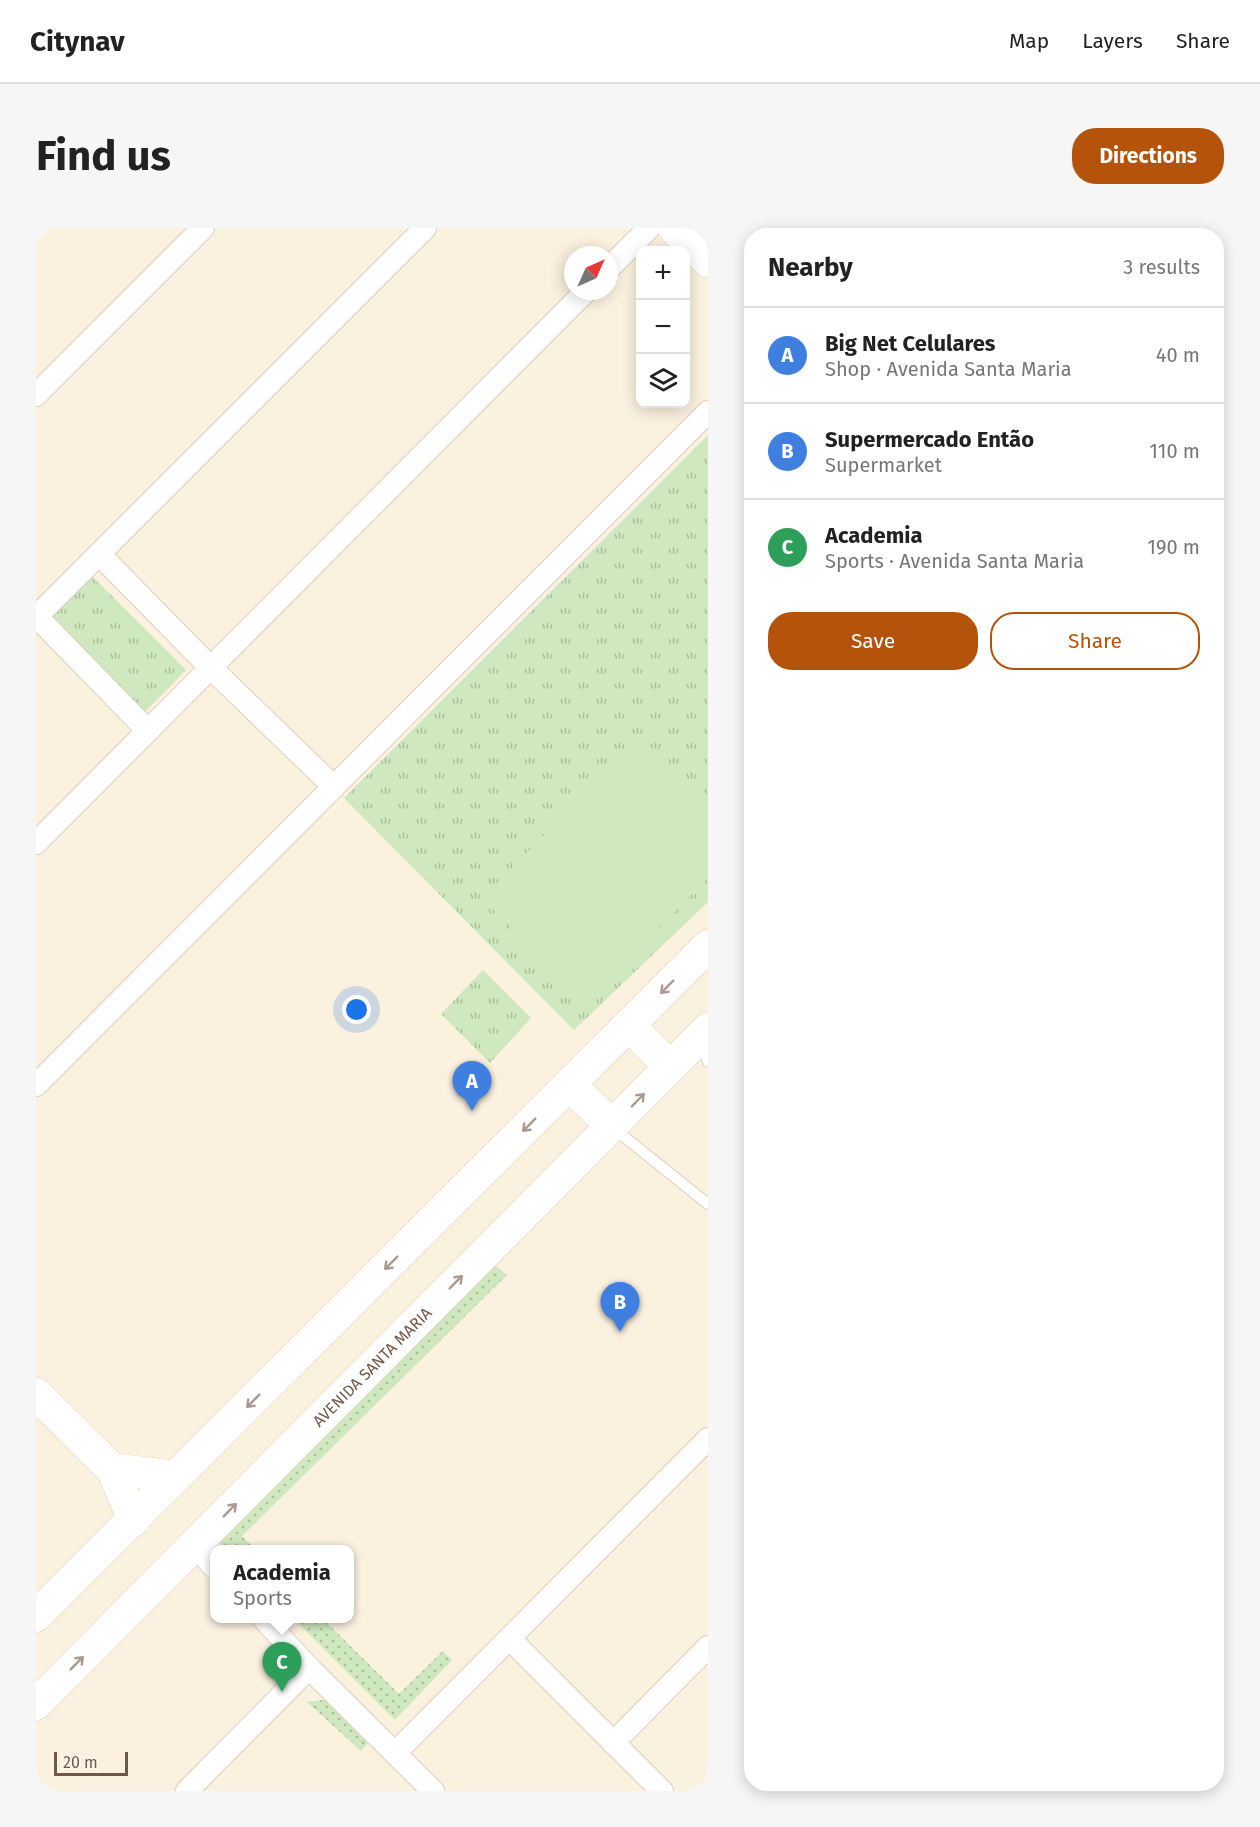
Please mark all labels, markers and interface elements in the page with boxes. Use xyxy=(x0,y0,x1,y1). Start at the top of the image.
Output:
text: Citynav xyxy=(30,25,125,58)
text: Map xyxy=(1009,28,1049,54)
text: Layers xyxy=(1082,28,1143,54)
text: Share xyxy=(1176,28,1230,54)
button: Directions xyxy=(1072,128,1224,184)
text: Find us xyxy=(36,131,171,181)
north arrow xyxy=(564,246,618,300)
map controls xyxy=(636,246,690,408)
button: + xyxy=(636,246,690,300)
text: Nearby xyxy=(768,252,853,283)
text: 3 results xyxy=(1123,255,1200,279)
button: − xyxy=(636,300,690,354)
text: Big Net Celulares xyxy=(825,330,995,357)
text: A xyxy=(782,343,793,367)
text: 40 m xyxy=(1156,343,1200,367)
button: layers xyxy=(636,354,690,408)
text: Shop · Avenida Santa Maria xyxy=(825,357,1072,381)
text: Supermercado Então xyxy=(825,426,1034,453)
text: B xyxy=(781,439,794,463)
text: 110 m xyxy=(1149,439,1200,463)
text: Supermarket xyxy=(825,453,942,477)
text: Academia xyxy=(825,522,923,549)
text: C xyxy=(782,535,793,559)
text: 190 m xyxy=(1147,535,1200,559)
text: Sports · Avenida Santa Maria xyxy=(825,549,1084,573)
button: Save xyxy=(768,612,978,670)
button: Share xyxy=(990,612,1200,670)
one-way arrow xyxy=(659,979,674,994)
your location xyxy=(342,995,371,1024)
pin: A xyxy=(452,1062,492,1111)
one-way arrow xyxy=(631,1092,646,1107)
one-way arrow xyxy=(521,1117,536,1132)
one-way arrow xyxy=(383,1255,398,1270)
one-way arrow xyxy=(449,1275,464,1290)
pin: B xyxy=(600,1282,640,1332)
street label: AVENIDA SANTA MARIA xyxy=(309,1303,436,1431)
one-way arrow xyxy=(245,1393,260,1408)
one-way arrow xyxy=(222,1502,237,1517)
popup xyxy=(210,1545,354,1623)
text: Academia xyxy=(233,1559,331,1586)
text: Sports xyxy=(233,1586,292,1610)
pin: C xyxy=(262,1642,302,1692)
one-way arrow xyxy=(70,1655,85,1670)
scale bar xyxy=(54,1749,128,1776)
text: 20 m xyxy=(63,1753,98,1772)

